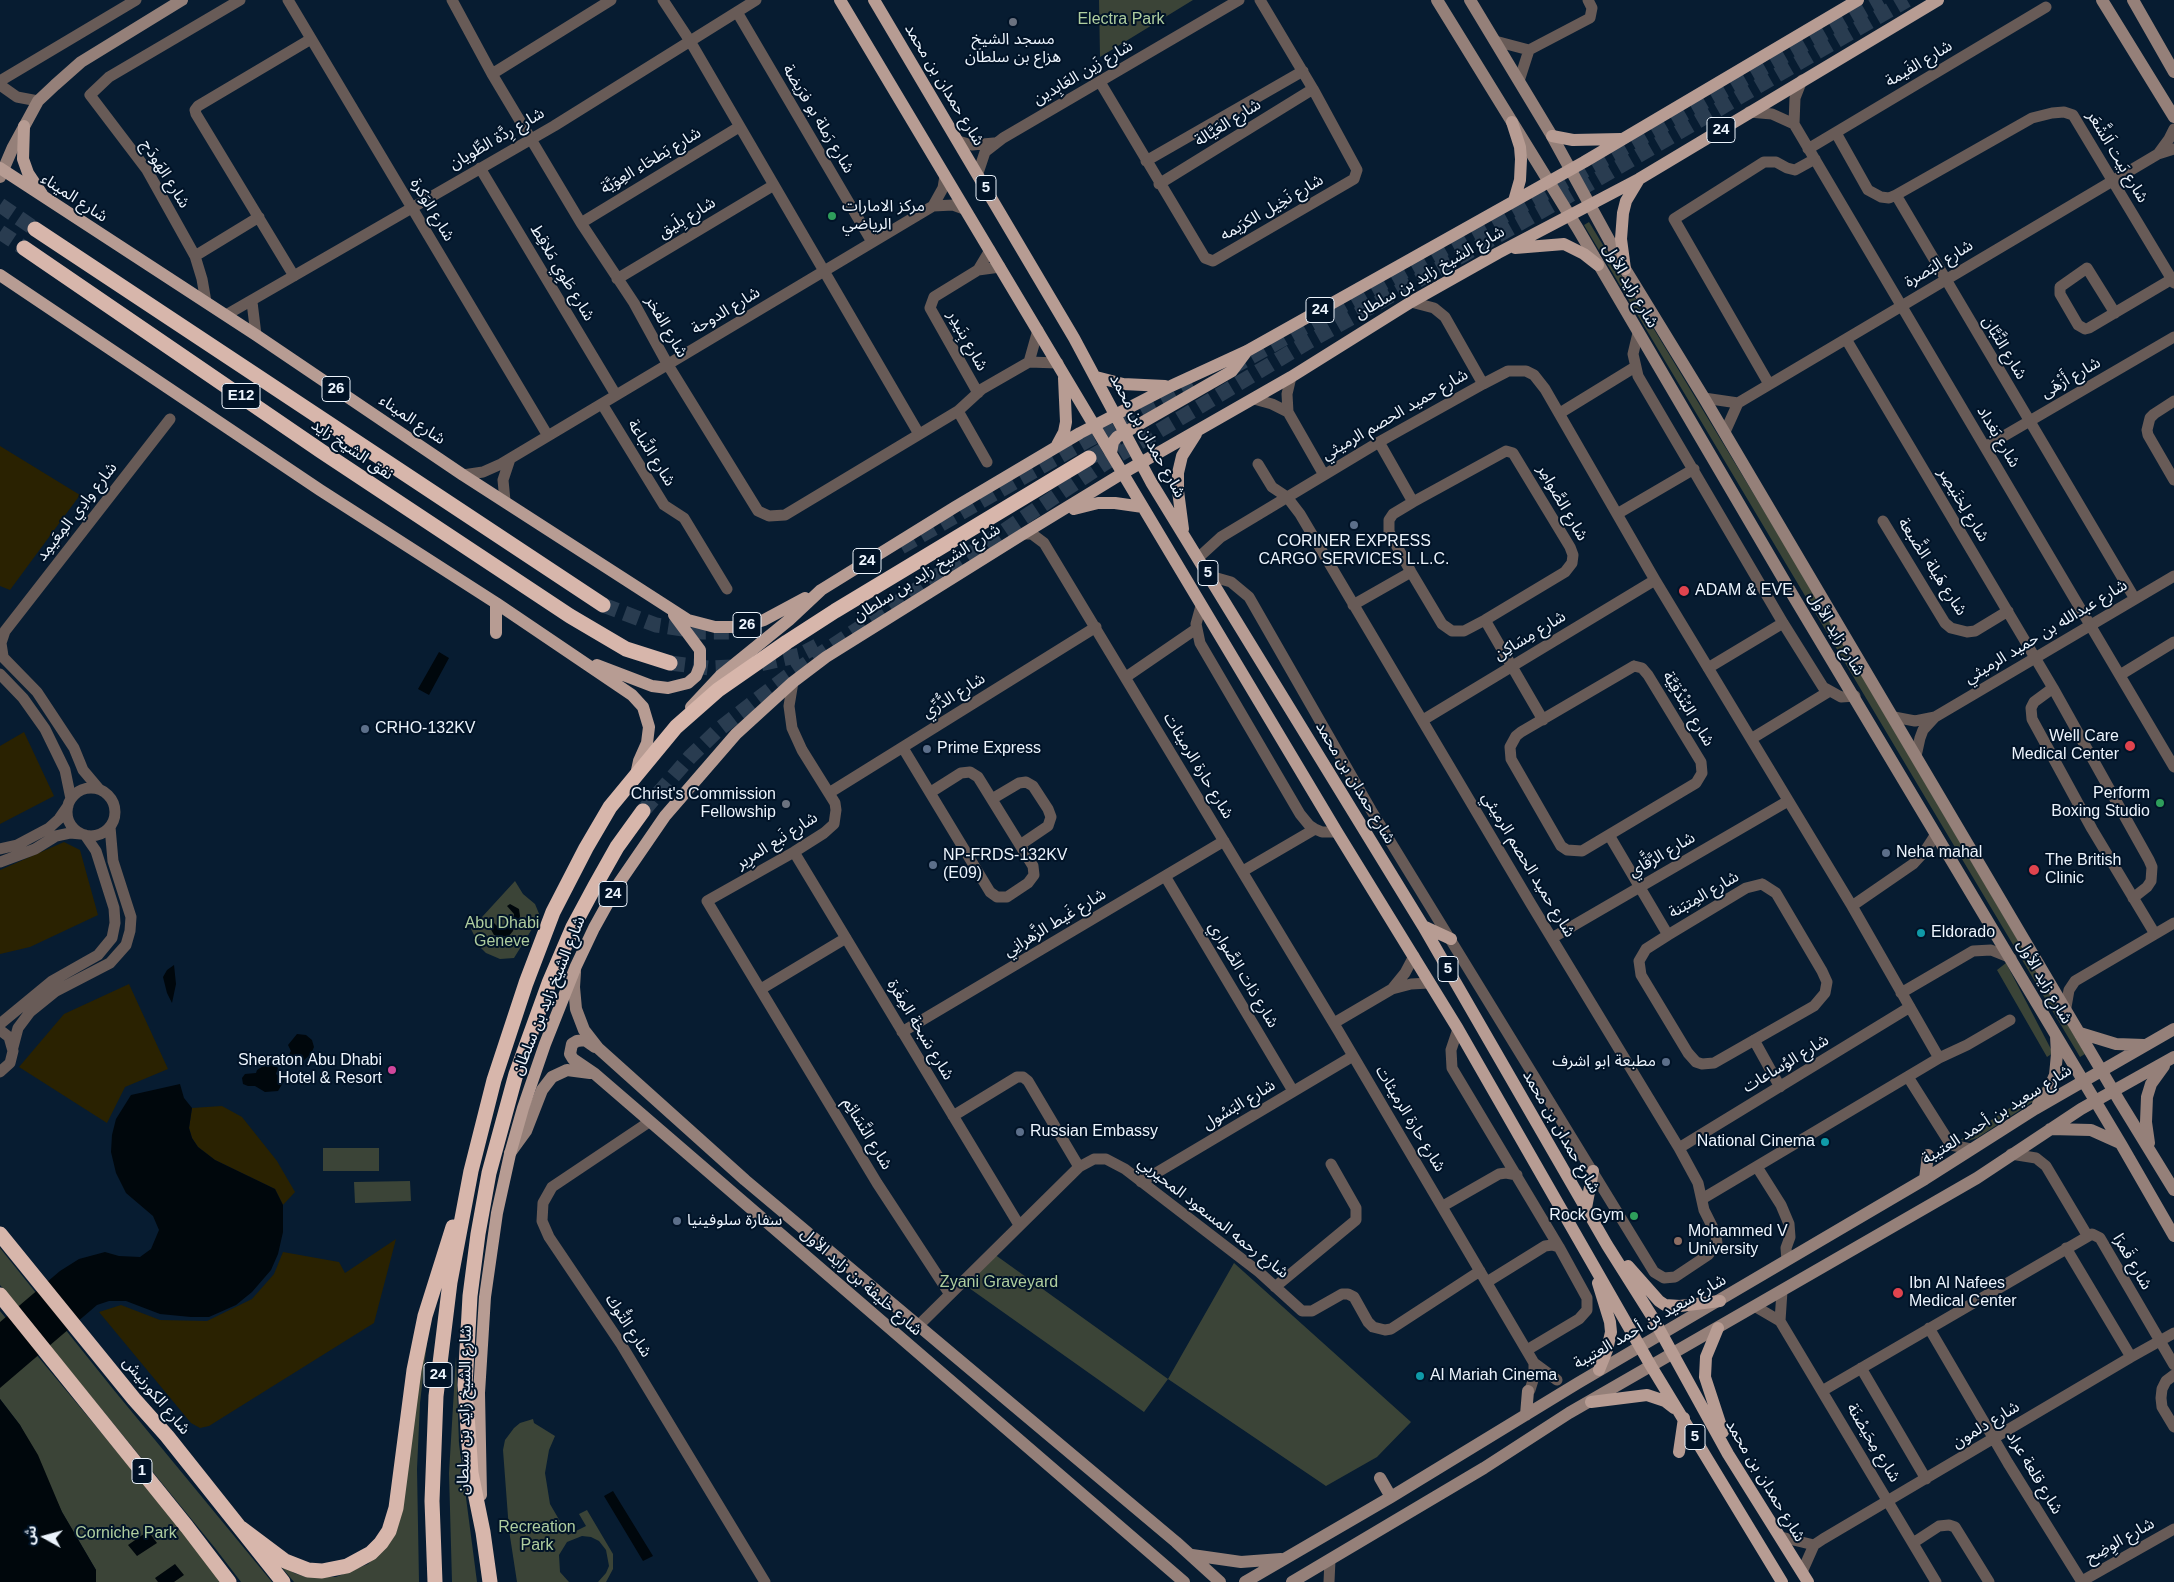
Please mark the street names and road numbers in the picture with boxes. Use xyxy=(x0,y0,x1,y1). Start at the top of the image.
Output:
street label: شارع حمدان بن محمد xyxy=(900,21,988,149)
street label: شارع زَين العَابِدين xyxy=(1030,37,1136,109)
street label: شارع الفَيمة xyxy=(1882,37,1956,91)
street label: شارع رَملة بو فرَيضة xyxy=(778,61,858,177)
street label: شارع العَيَّالة xyxy=(1191,95,1265,151)
street label: شارع رِدَّة الطِّويان xyxy=(446,104,548,174)
street label: شارع بَيت اَلشَّعَر xyxy=(2082,107,2152,207)
road number: 24 xyxy=(1707,118,1735,142)
street label: شارع بَطحَاء العِوَيَّة xyxy=(597,124,705,198)
street label: شارع الهَودَج xyxy=(136,136,194,212)
street label: شارع الميناء xyxy=(37,169,111,227)
street label: شارع نَخِيل الكرَيمه xyxy=(1217,171,1327,245)
street label: شارع الوَكرة xyxy=(406,175,458,245)
road number: 5 xyxy=(976,176,996,200)
street label: شارع بِلَيق xyxy=(655,193,719,243)
street label: شارع طَوِي مَلاقِط xyxy=(526,221,598,325)
street label: شارع الشيخ زايد بن سلطان xyxy=(1352,222,1508,324)
street label: شارع البَصرة xyxy=(1901,236,1977,292)
street label: شارع زايد الأول xyxy=(1598,240,1662,332)
street label: شارع الدوحة xyxy=(688,283,764,339)
street label: شارع الفخر xyxy=(641,293,691,361)
road number: 24 xyxy=(1306,298,1334,322)
street label: شارع بِنَيدِر xyxy=(943,308,991,374)
street label: شارع التَّبَّان xyxy=(1978,313,2030,383)
street label: شارع أَزْهَى xyxy=(2038,353,2104,403)
street label: شارع حميد الحصم الرميثي xyxy=(1318,365,1472,465)
street label: شارع حمدان بن محمد xyxy=(1105,371,1189,501)
road number: 26 xyxy=(322,376,350,402)
road number: E12 xyxy=(222,384,260,408)
street label: شارع الميناء xyxy=(375,391,449,449)
street label: شارع بَغداد xyxy=(1972,403,2024,471)
street label: نفق الشيخ زايد xyxy=(307,416,397,484)
street label: شارع النَّباعة xyxy=(623,416,679,490)
street label: شارع وادِي المِعَيمِد xyxy=(32,459,122,565)
street label: شارع الصَّوامِر xyxy=(1532,461,1592,545)
street label: شارع لِخنَيصِر xyxy=(1933,465,1993,545)
street label: شارع هَيلة الضَّبعة xyxy=(1893,515,1971,619)
street label: شارع الشيخ زايد بن سلطان xyxy=(850,520,1004,626)
road number: 24 xyxy=(853,548,881,574)
road number: 5 xyxy=(1198,560,1218,586)
street label: شارع عبدالله بن حميد الرميثي xyxy=(1961,576,2131,688)
street label: شارع زايد الأول xyxy=(1804,589,1868,679)
street label: شارع مِسَاكِن xyxy=(1491,607,1569,665)
road number: 26 xyxy=(733,612,761,638)
street label: شارع البُنْدُقِيَّة xyxy=(1658,668,1718,750)
street label: شارع الدُّرِّي xyxy=(919,669,989,723)
street label: شارع حارة الرميثات xyxy=(1159,709,1237,823)
street label: شارع حمدان بن محمد xyxy=(1311,719,1399,847)
street label: شارع حميد الحصم الرميثي xyxy=(1477,789,1579,941)
street label: شارع نَبع المرِير xyxy=(733,808,821,874)
street label: شارع الرَّقَّاي xyxy=(1625,828,1699,882)
street label: شارع المِتبَنة xyxy=(1666,867,1742,923)
road number: 24 xyxy=(599,882,627,906)
street label: شارع غَيط الزَّهرانِي xyxy=(1000,885,1110,961)
street label: شارع الشيخ زايد بن سلطان xyxy=(508,914,590,1078)
street label: شارع ذات الصَّواري xyxy=(1204,919,1282,1031)
street label: شارع زايد الأول xyxy=(2012,936,2076,1028)
road number: 5 xyxy=(1438,956,1458,982)
street label: شارع سَبخة المِغَرة xyxy=(882,976,958,1084)
street label: شارع الوُساعات xyxy=(1740,1031,1832,1097)
street label: شارع سعيد بن أحمد العتيبة xyxy=(1919,1061,2075,1169)
street label: شارع حارة الرميثات xyxy=(1371,1062,1449,1176)
street label: شارع حمدان بن محمد xyxy=(1518,1067,1604,1197)
street label: شارع البَسُول xyxy=(1199,1076,1279,1134)
street label: شارع النَّسَائِم xyxy=(838,1094,896,1174)
street label: شارع رحمه المسعود المحيربي xyxy=(1134,1153,1292,1283)
street label: شارع خليفة بن زايد الأول xyxy=(796,1224,926,1340)
street label: شارع قَمرَا xyxy=(2108,1230,2156,1294)
street label: شارع سعيد بن أحمد العتيبة xyxy=(1570,1270,1730,1374)
street label: شارع التُّوك xyxy=(601,1291,655,1361)
street label: شارع الشيخ زايد بن سلطان xyxy=(454,1325,476,1495)
street label: شارع الكورنيش xyxy=(118,1353,194,1439)
road number: 24 xyxy=(424,1362,452,1388)
street label: شارع دلمون xyxy=(1949,1397,2023,1453)
street label: شارع مِحَيصْنَة xyxy=(1842,1400,1904,1486)
street label: شارع حمدان بن محمد xyxy=(1721,1417,1809,1545)
road number: 5 xyxy=(1685,1424,1705,1450)
street label: شارع قلعة عراد xyxy=(2002,1428,2066,1518)
road number: 1 xyxy=(132,1458,152,1484)
street label: شارع الوِضِح xyxy=(2082,1514,2158,1568)

